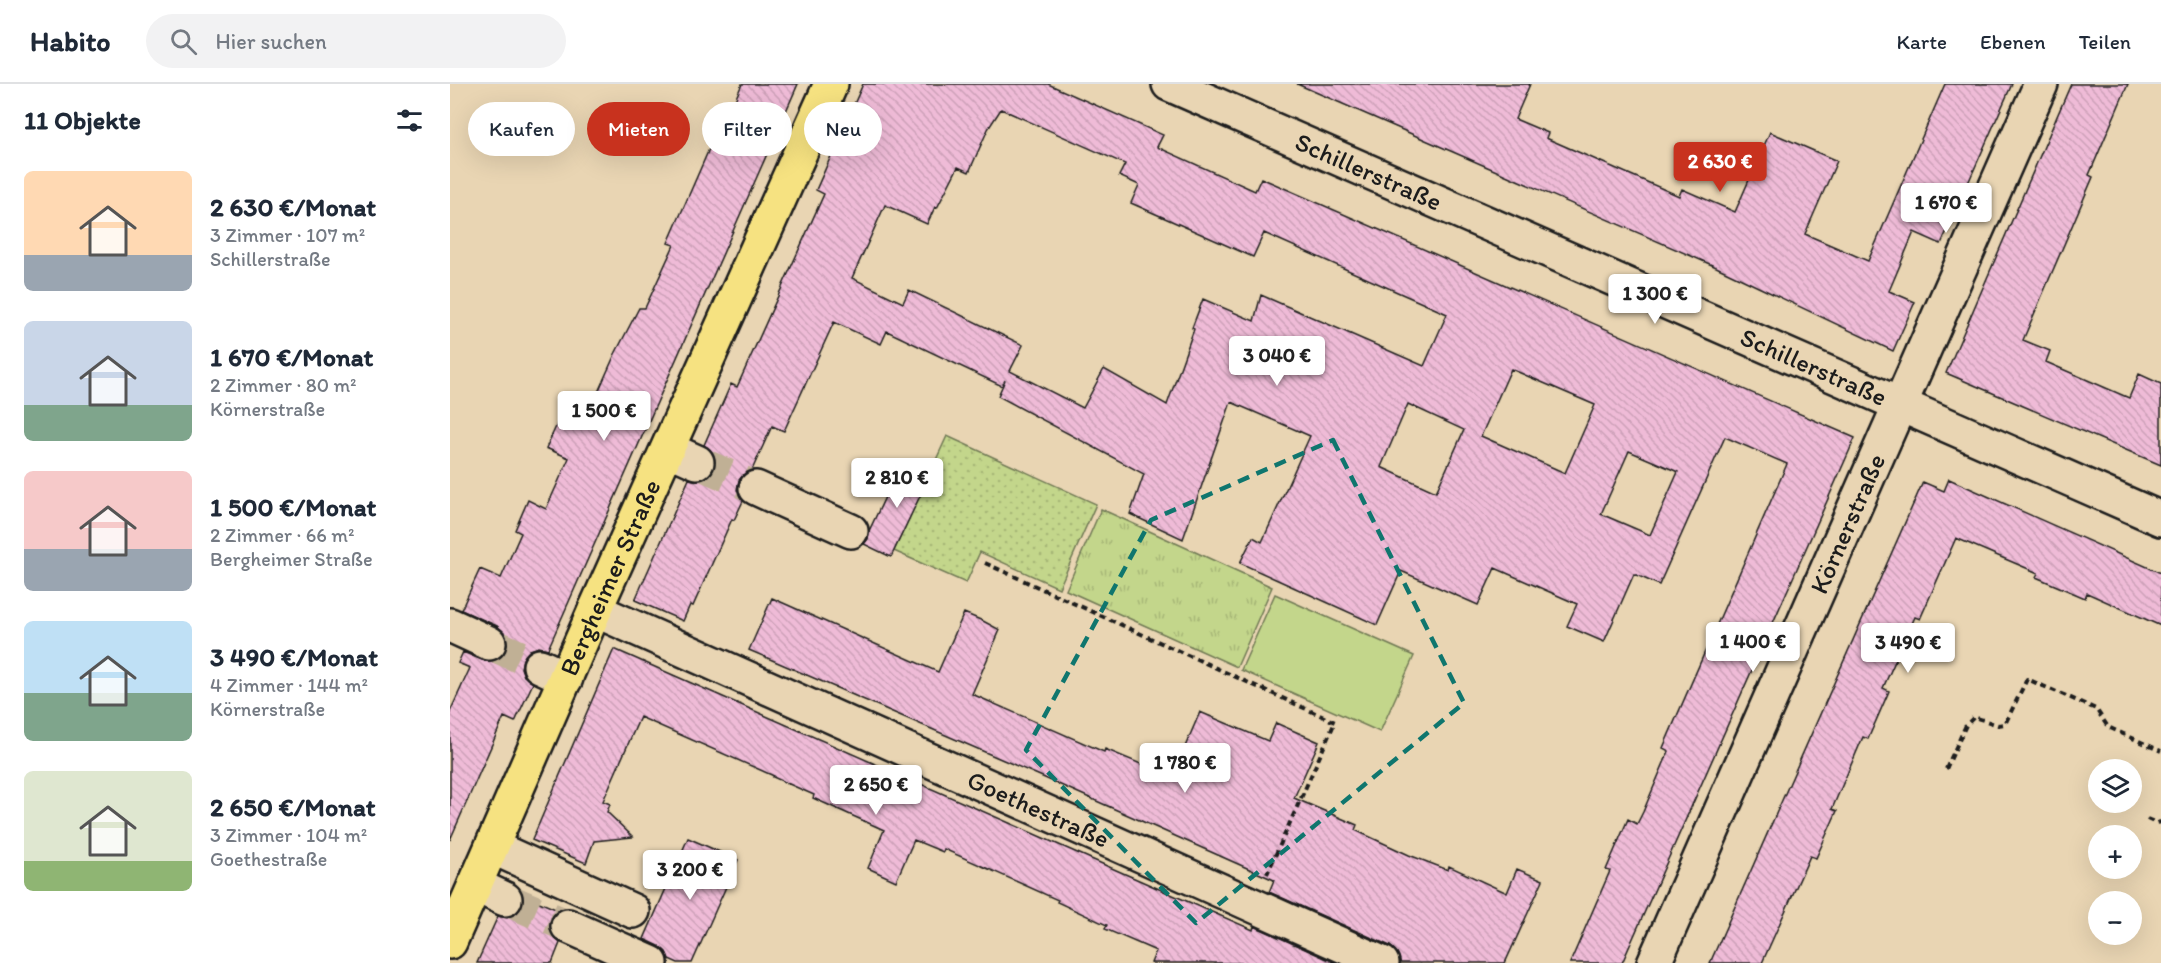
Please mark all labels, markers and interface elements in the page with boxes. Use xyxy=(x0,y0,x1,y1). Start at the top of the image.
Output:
search box xyxy=(146,14,566,68)
text: Habito xyxy=(30,24,110,58)
icon: search xyxy=(167,25,200,58)
text: Hier suchen xyxy=(215,28,327,55)
text: Karte xyxy=(1897,29,1947,54)
text: Ebenen xyxy=(1980,29,2046,54)
text: Teilen xyxy=(2079,29,2131,54)
chip: Kaufen xyxy=(468,102,575,156)
chip: Mieten xyxy=(587,102,690,156)
chip: Filter xyxy=(702,102,792,156)
chip: Neu xyxy=(804,102,882,156)
text: 11 Objekte xyxy=(24,104,141,136)
icon: filters xyxy=(393,104,426,137)
street label: Schillerstraße xyxy=(1290,125,1447,218)
pin: 2 630 € xyxy=(1665,142,1775,193)
text: 2 630 € xyxy=(1688,149,1752,173)
pin: 1 670 € xyxy=(1891,183,2001,234)
text: 1 670 € xyxy=(1915,190,1977,214)
text: 2 630 €/Monat xyxy=(210,191,376,223)
icon: home xyxy=(72,195,144,267)
text: 3 Zimmer · 107 m² xyxy=(210,223,365,247)
text: Schillerstraße xyxy=(210,247,331,271)
pin: 1 300 € xyxy=(1600,274,1710,325)
text: 1 300 € xyxy=(1622,281,1688,305)
street label: Schillerstraße xyxy=(1735,321,1892,413)
pin: 3 040 € xyxy=(1222,336,1332,387)
text: 1 670 €/Monat xyxy=(210,341,373,373)
text: 3 040 € xyxy=(1243,343,1311,367)
icon: home xyxy=(72,345,144,417)
text: 2 Zimmer · 80 m² xyxy=(210,373,357,397)
pin: 1 500 € xyxy=(549,391,659,442)
text: Körnerstraße xyxy=(210,397,325,421)
text: 1 500 € xyxy=(572,398,636,422)
street label: Körnerstraße xyxy=(1803,449,1892,599)
pin: 2 810 € xyxy=(842,458,952,509)
text: 2 810 € xyxy=(865,465,929,489)
street label: Bergheimer Straße xyxy=(552,474,668,681)
text: 1 500 €/Monat xyxy=(210,491,376,523)
icon: home xyxy=(72,495,144,567)
text: 2 Zimmer · 66 m² xyxy=(210,523,354,547)
text: Bergheimer Straße xyxy=(210,547,373,571)
pin: 1 400 € xyxy=(1698,622,1808,673)
pin: 3 490 € xyxy=(1853,623,1963,674)
text: 1 400 € xyxy=(1720,629,1786,653)
text: 3 490 € xyxy=(1875,630,1941,654)
text: 3 490 €/Monat xyxy=(210,641,378,673)
icon: home xyxy=(72,645,144,717)
text: 4 Zimmer · 144 m² xyxy=(210,673,368,697)
text: Körnerstraße xyxy=(210,697,325,721)
pin: 1 780 € xyxy=(1130,743,1240,794)
text: 1 780 € xyxy=(1154,750,1216,774)
map controls xyxy=(2088,759,2142,945)
button: layers xyxy=(2088,759,2142,813)
street label: Goethestraße xyxy=(962,763,1115,855)
pin: 2 650 € xyxy=(821,765,931,816)
text: 2 650 € xyxy=(844,772,908,796)
text: 2 650 €/Monat xyxy=(210,791,376,823)
icon: home xyxy=(72,795,144,867)
text: 3 Zimmer · 104 m² xyxy=(210,823,367,847)
button: + xyxy=(2088,825,2142,879)
text: Goethestraße xyxy=(210,847,327,871)
pin: 3 200 € xyxy=(635,850,745,901)
text: 3 200 € xyxy=(657,857,723,881)
button: − xyxy=(2088,891,2142,945)

